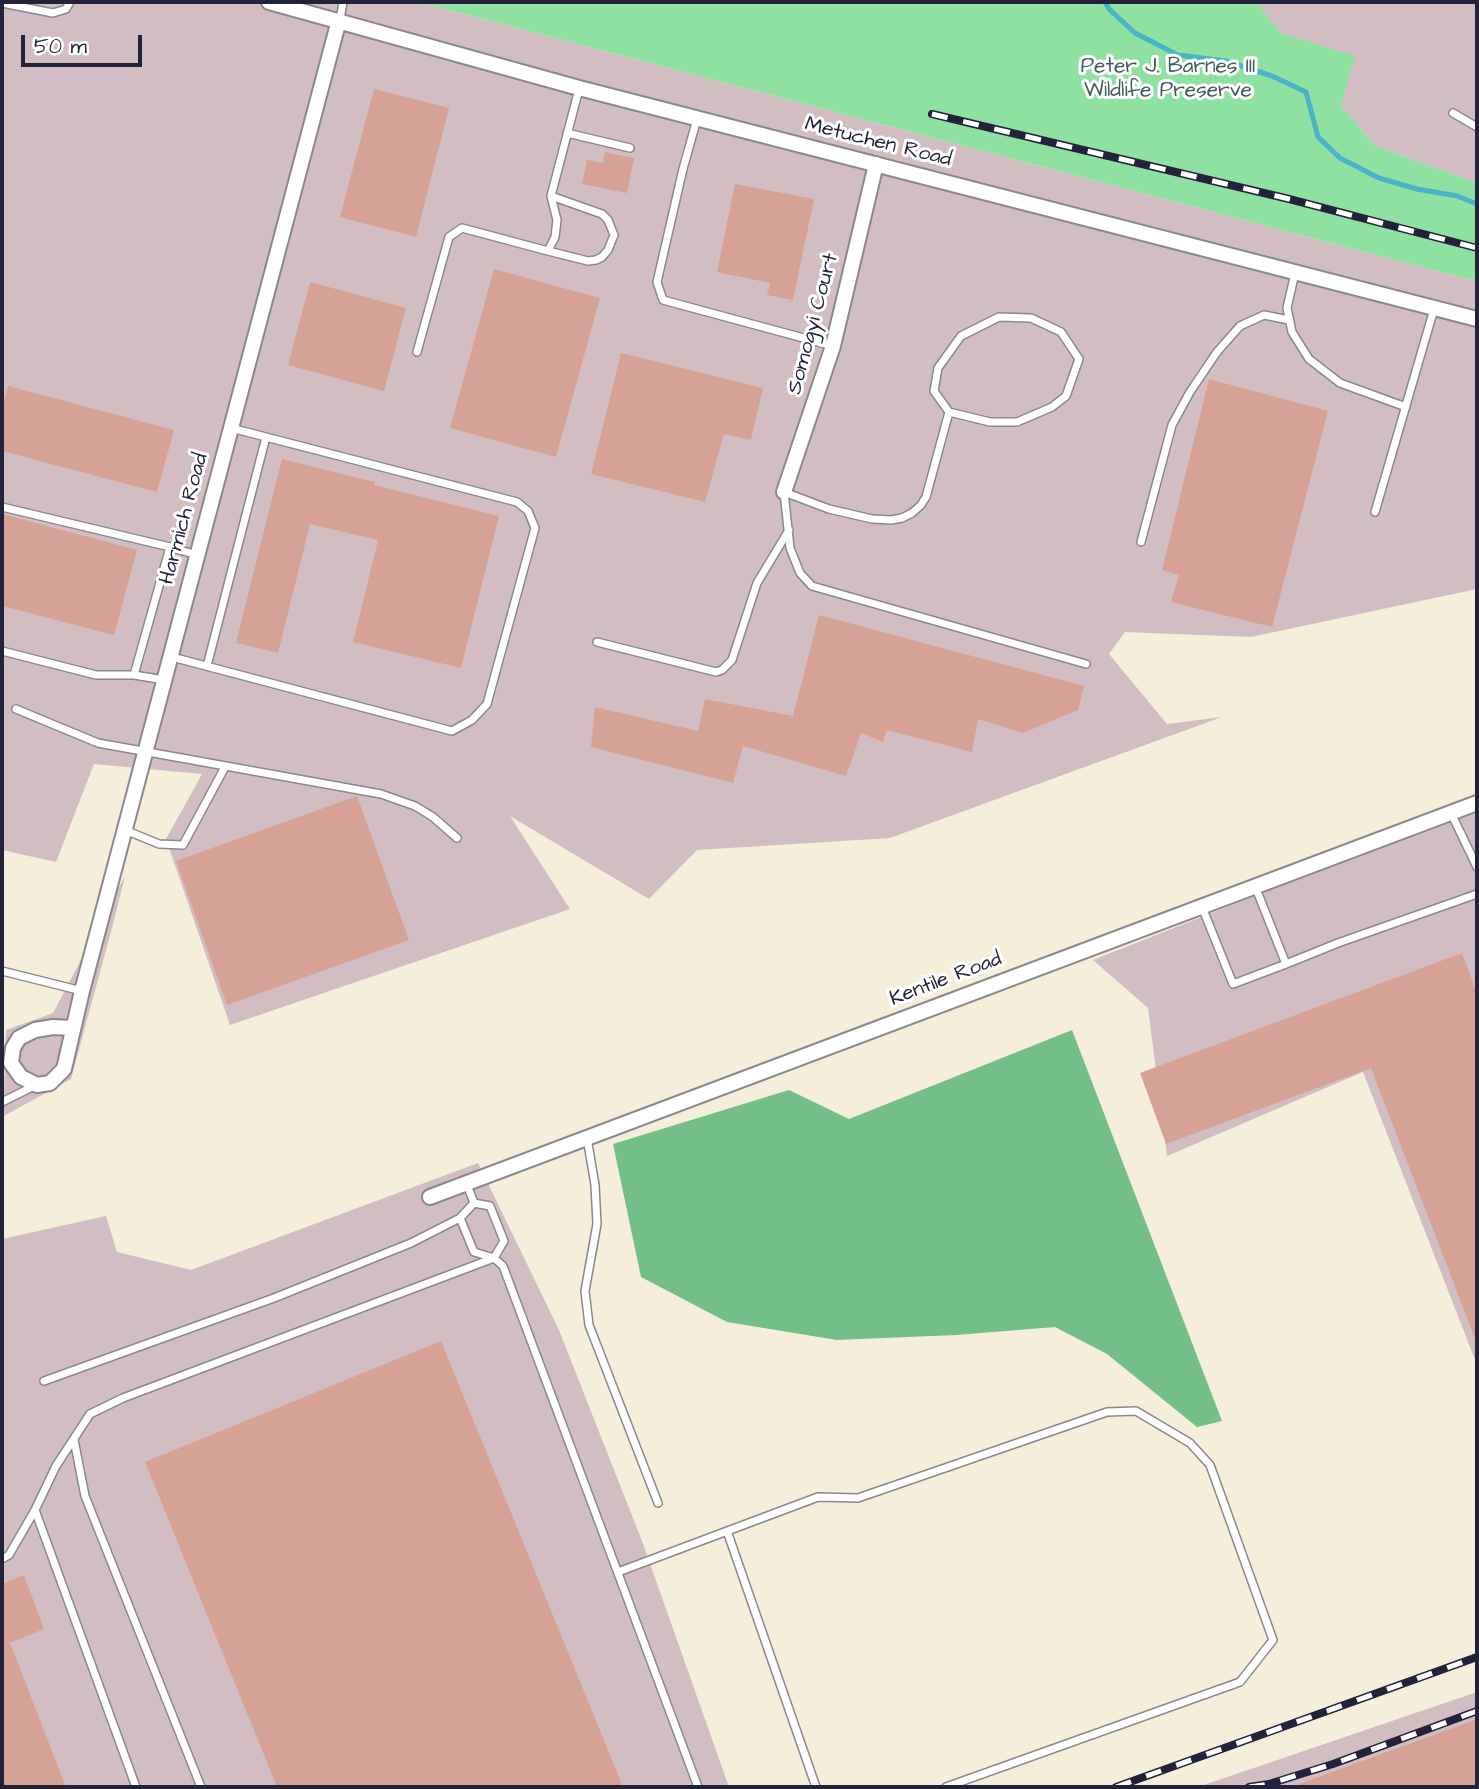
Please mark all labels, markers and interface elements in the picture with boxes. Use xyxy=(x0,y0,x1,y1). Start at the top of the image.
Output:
scale bar xyxy=(24,21,145,65)
text: 50 m xyxy=(34,32,87,61)
park label: Peter J. Barnes III Wildlife Preserve xyxy=(1081,55,1255,105)
street label: Metuchen Road xyxy=(802,113,954,173)
street label: Somogyi Court xyxy=(783,251,845,397)
street label: Harmich Road xyxy=(155,451,215,587)
street label: Kentile Road xyxy=(887,947,1005,1013)

